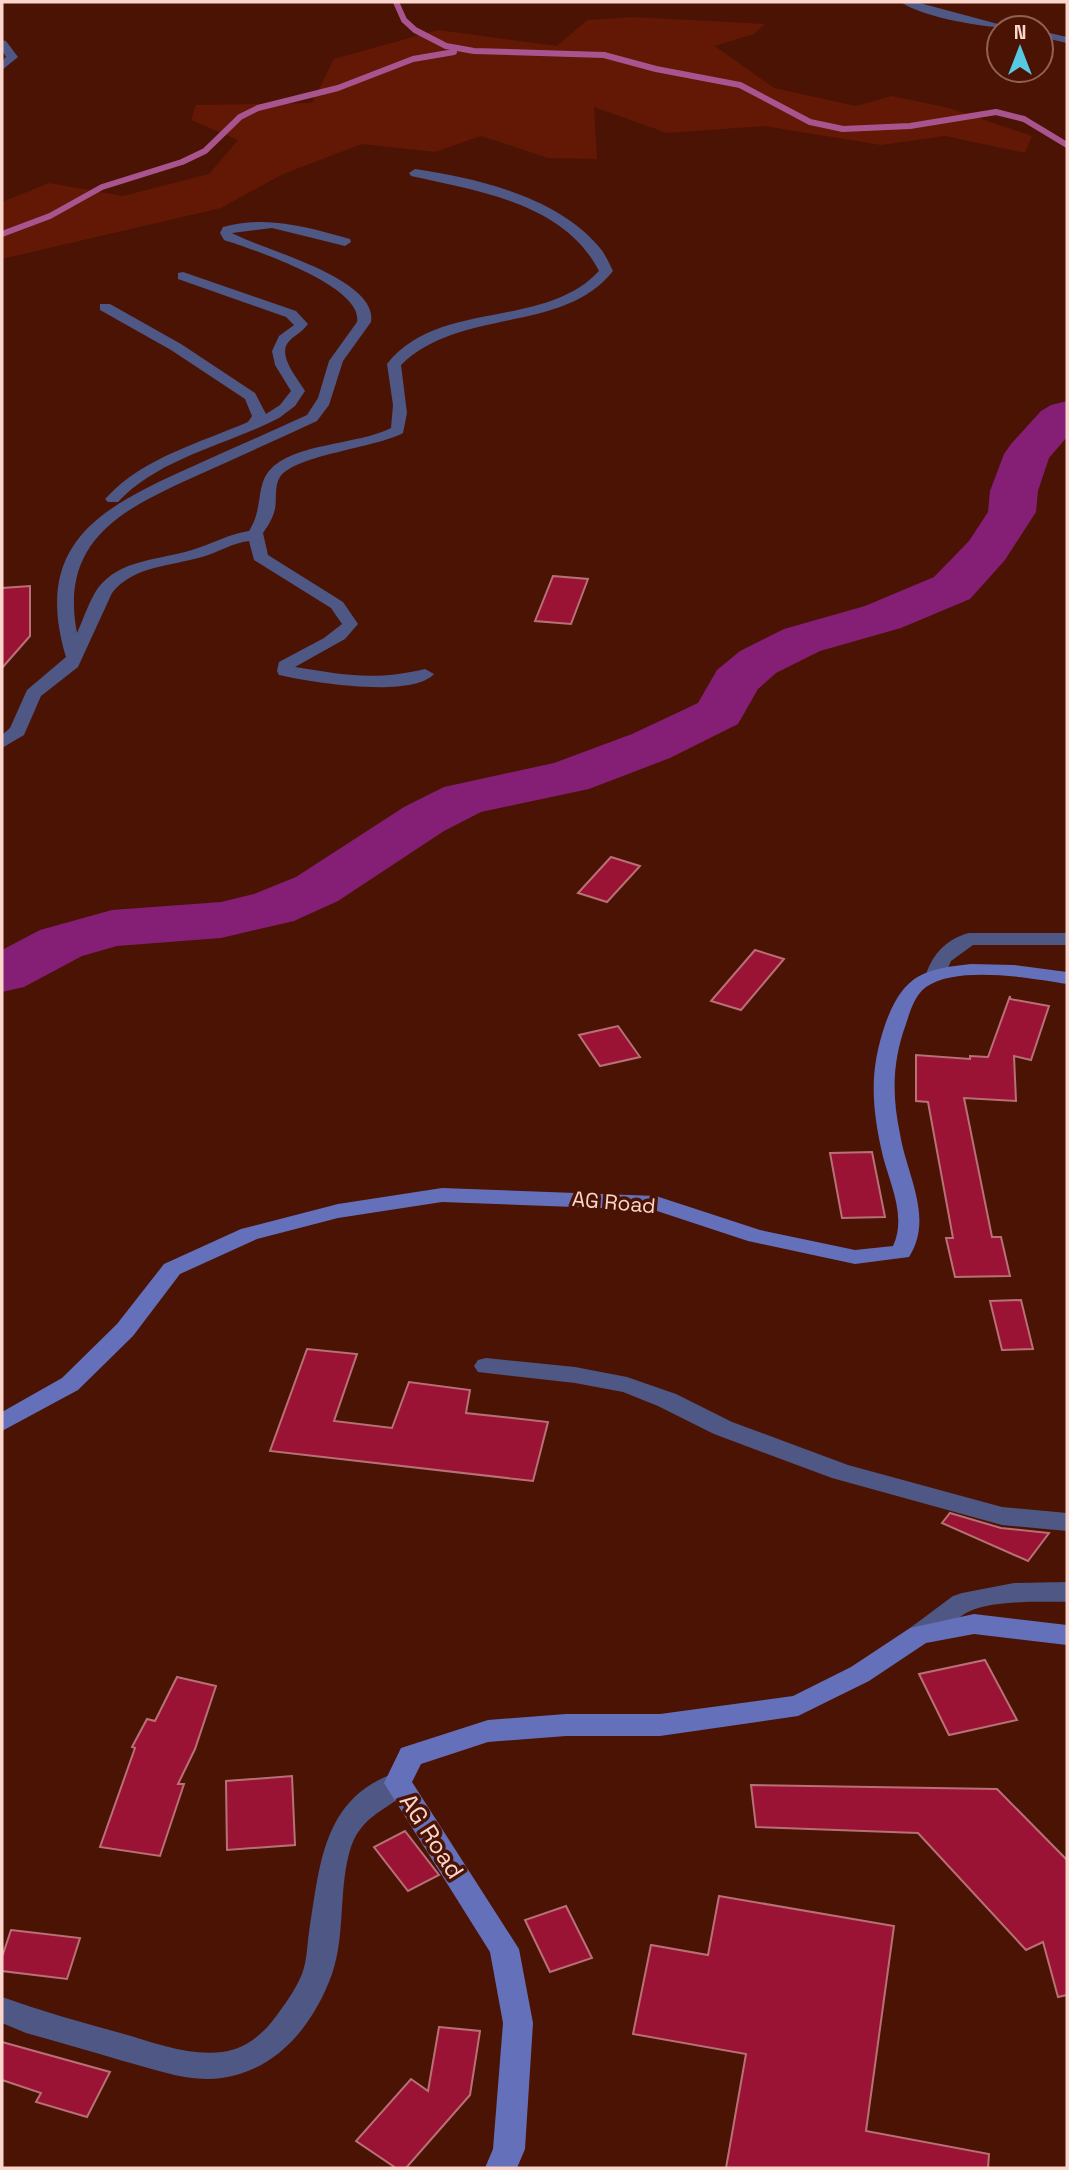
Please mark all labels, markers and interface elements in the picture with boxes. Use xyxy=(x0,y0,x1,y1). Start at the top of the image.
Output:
north arrow xyxy=(985,14,1055,84)
text: N xyxy=(1014,20,1026,45)
street label: AG Road xyxy=(571,1185,657,1219)
street label: AG Road xyxy=(393,1787,471,1885)

